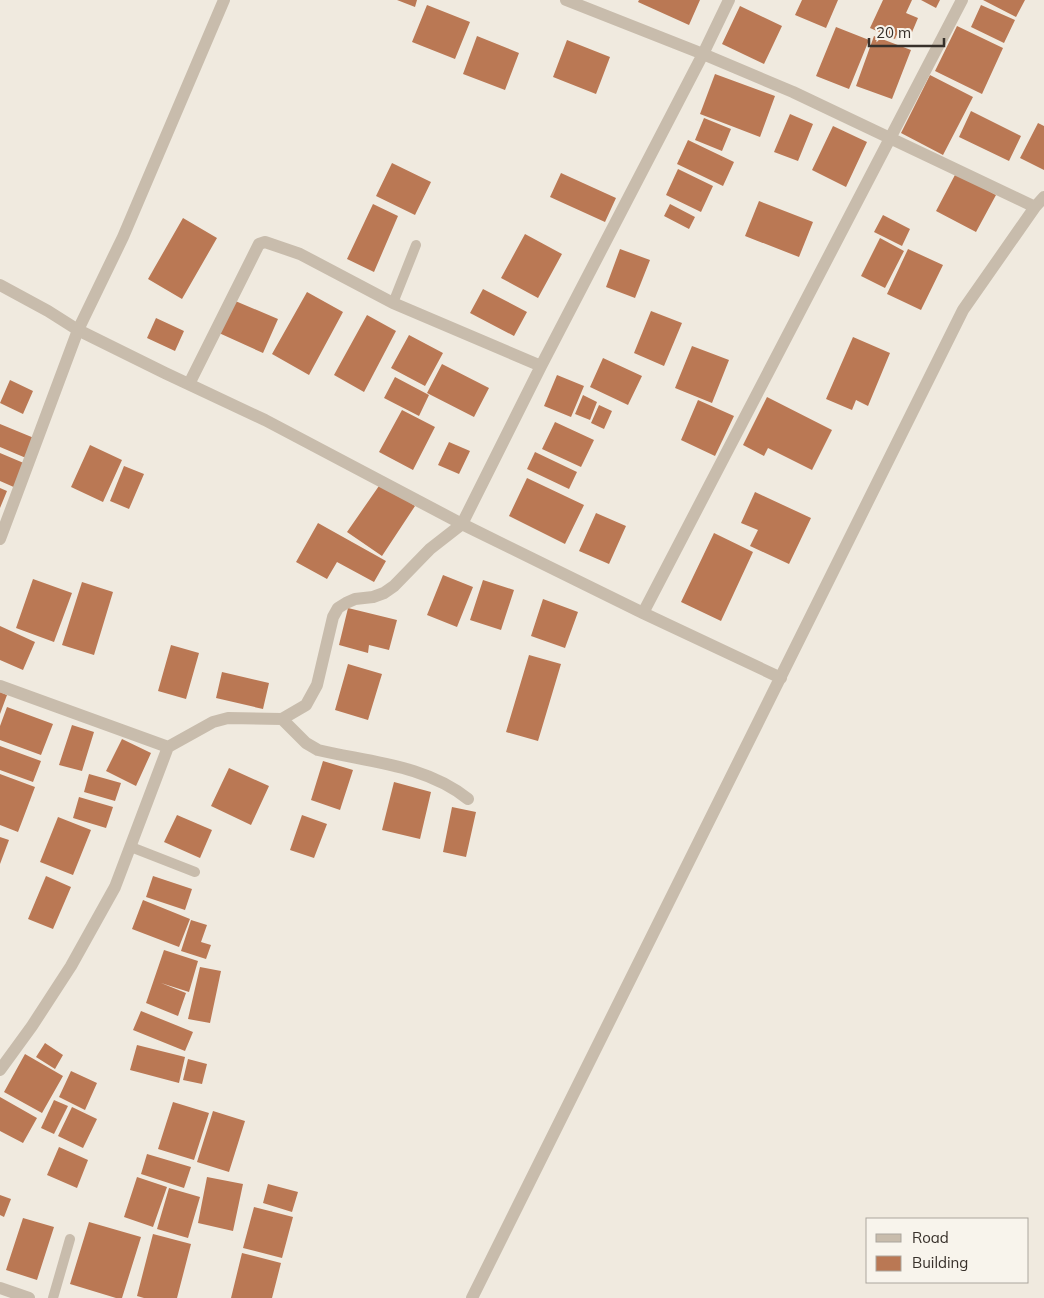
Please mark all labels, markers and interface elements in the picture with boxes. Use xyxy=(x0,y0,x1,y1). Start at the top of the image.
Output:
scale bar xyxy=(869,15,944,47)
text: 20 m xyxy=(876,23,911,42)
legend xyxy=(866,1218,1029,1283)
text: Road xyxy=(912,1228,949,1247)
text: Building xyxy=(912,1253,968,1272)

